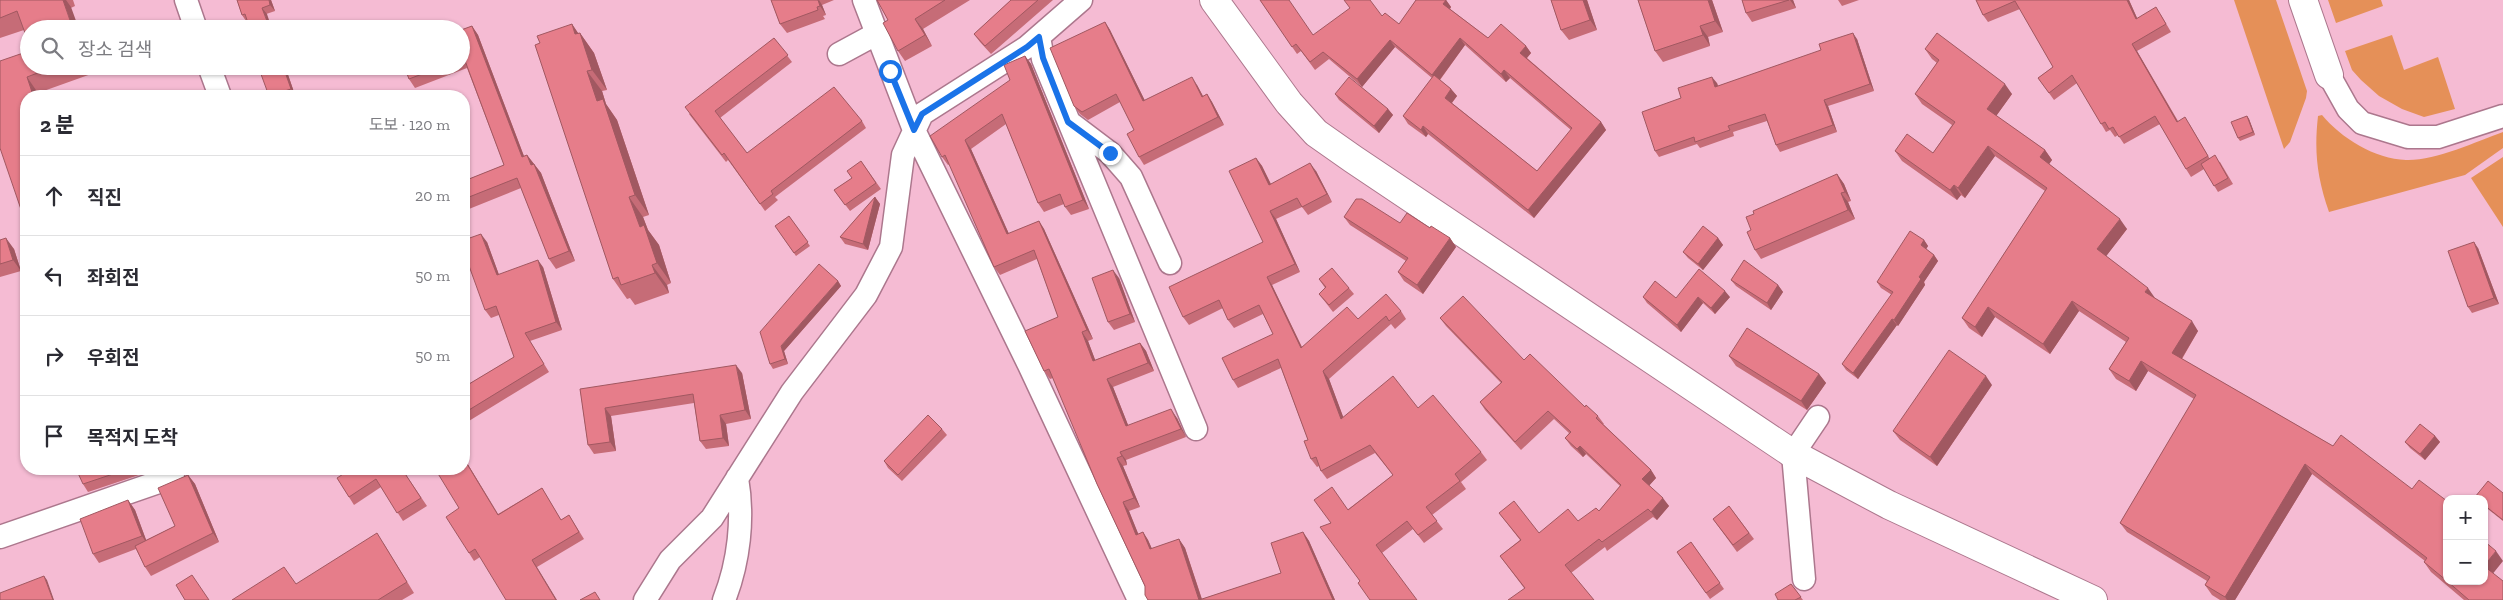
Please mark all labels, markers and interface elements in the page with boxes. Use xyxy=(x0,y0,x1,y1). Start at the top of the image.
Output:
search box xyxy=(20,20,470,75)
icon: search xyxy=(38,34,66,62)
text: 장소 검색 xyxy=(78,38,152,61)
route start xyxy=(879,60,902,83)
text: 2 분 xyxy=(40,112,75,137)
text: 도보 · 120 m xyxy=(369,115,450,134)
route end xyxy=(1099,142,1122,165)
icon: ahead xyxy=(40,182,68,210)
text: 직진 xyxy=(87,186,122,209)
text: 20 m xyxy=(415,186,450,205)
icon: left xyxy=(40,262,68,290)
text: 좌회전 xyxy=(87,266,139,289)
text: 50 m xyxy=(415,266,450,285)
icon: right xyxy=(40,342,68,370)
text: 우회전 xyxy=(87,346,139,369)
text: 50 m xyxy=(415,346,450,365)
icon: arrive xyxy=(40,422,68,450)
text: 목적지 도착 xyxy=(87,426,178,449)
map controls xyxy=(2443,495,2488,585)
button: + xyxy=(2443,495,2488,540)
button: − xyxy=(2443,540,2488,585)

